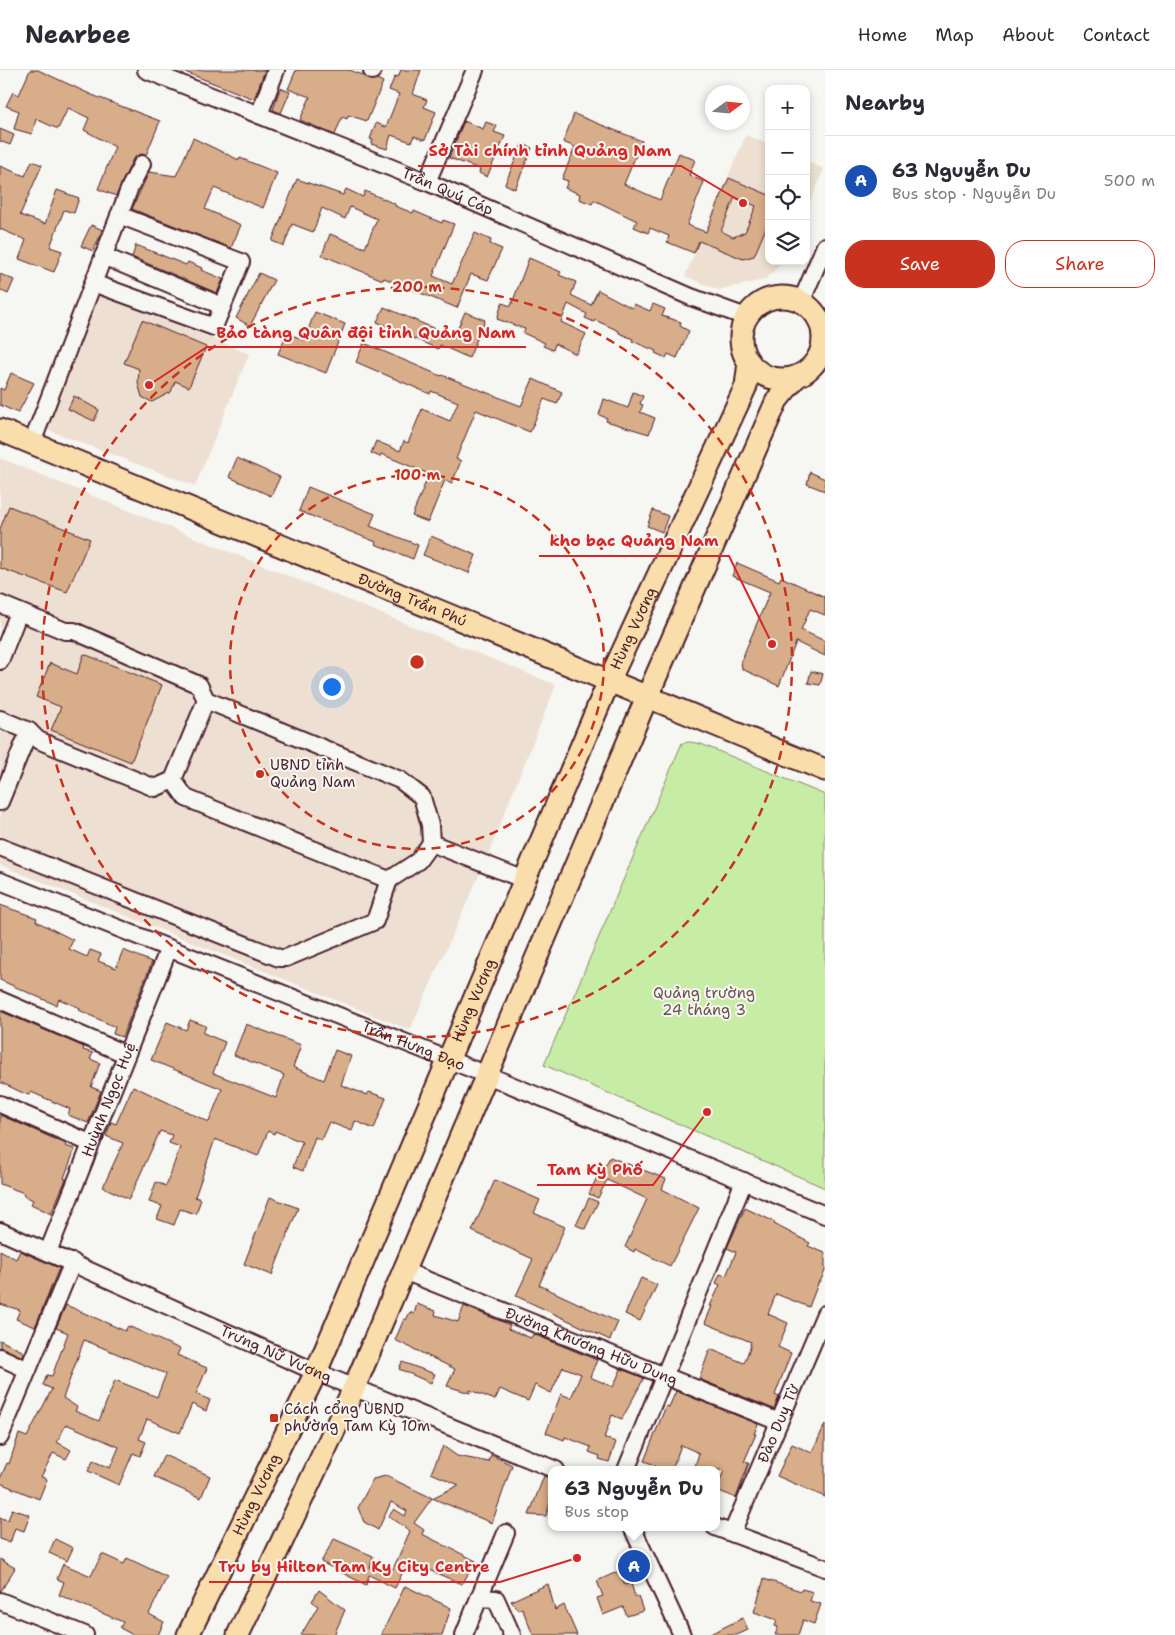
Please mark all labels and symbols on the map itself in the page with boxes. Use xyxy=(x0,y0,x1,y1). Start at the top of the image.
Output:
north arrow xyxy=(705,85,750,130)
callout: Sở Tài chính tỉnh Quảng Nam xyxy=(418,135,681,166)
text: Sở Tài chính tỉnh Quảng Nam xyxy=(429,140,672,161)
street label: Trần Quý Cáp xyxy=(399,163,496,220)
text: 200 m xyxy=(392,277,442,297)
callout: Bảo tàng Quân đội tỉnh Quảng Nam xyxy=(207,316,526,347)
text: Bảo tàng Quân đội tỉnh Quảng Nam xyxy=(216,322,516,343)
text: 100 m xyxy=(394,465,440,485)
callout: kho bạc Quảng Nam xyxy=(539,525,729,556)
text: kho bạc Quảng Nam xyxy=(549,530,719,551)
street label: Đường Trần Phú xyxy=(355,569,470,631)
street label: Hùng Vương xyxy=(606,584,661,673)
centre of rings xyxy=(408,653,426,671)
your location xyxy=(319,674,345,700)
place label: UBND tỉnh Quảng Nam xyxy=(270,755,356,792)
marker: UBND tỉnh Quảng Nam xyxy=(254,768,266,780)
street label: Hùng Vương xyxy=(447,955,500,1046)
park label: Quảng trường 24 tháng 3 xyxy=(653,983,755,1020)
street label: Trần Hưng Đạo xyxy=(359,1016,468,1075)
street label: Huỳnh Ngọc Huệ xyxy=(77,1039,140,1160)
callout: Tam Kỳ Phố xyxy=(537,1154,653,1185)
text: Tam Kỳ Phố xyxy=(547,1159,643,1180)
street label: Đường Khương Hữu Dụng xyxy=(502,1303,681,1390)
street label: Trưng Nữ Vương xyxy=(217,1320,335,1387)
street label: Đào Duy Từ xyxy=(753,1381,804,1466)
place label: Cách cổng UBND phường Tam Kỳ 10m xyxy=(284,1399,430,1436)
marker: Cách cổng UBND phường Tam Kỳ 10m xyxy=(268,1412,280,1424)
street label: Hùng Vương xyxy=(228,1450,285,1539)
pin: A xyxy=(618,1547,650,1585)
callout: Tru by Hilton Tam Ky City Centre xyxy=(209,1551,500,1582)
text: Tru by Hilton Tam Ky City Centre xyxy=(218,1556,490,1577)

